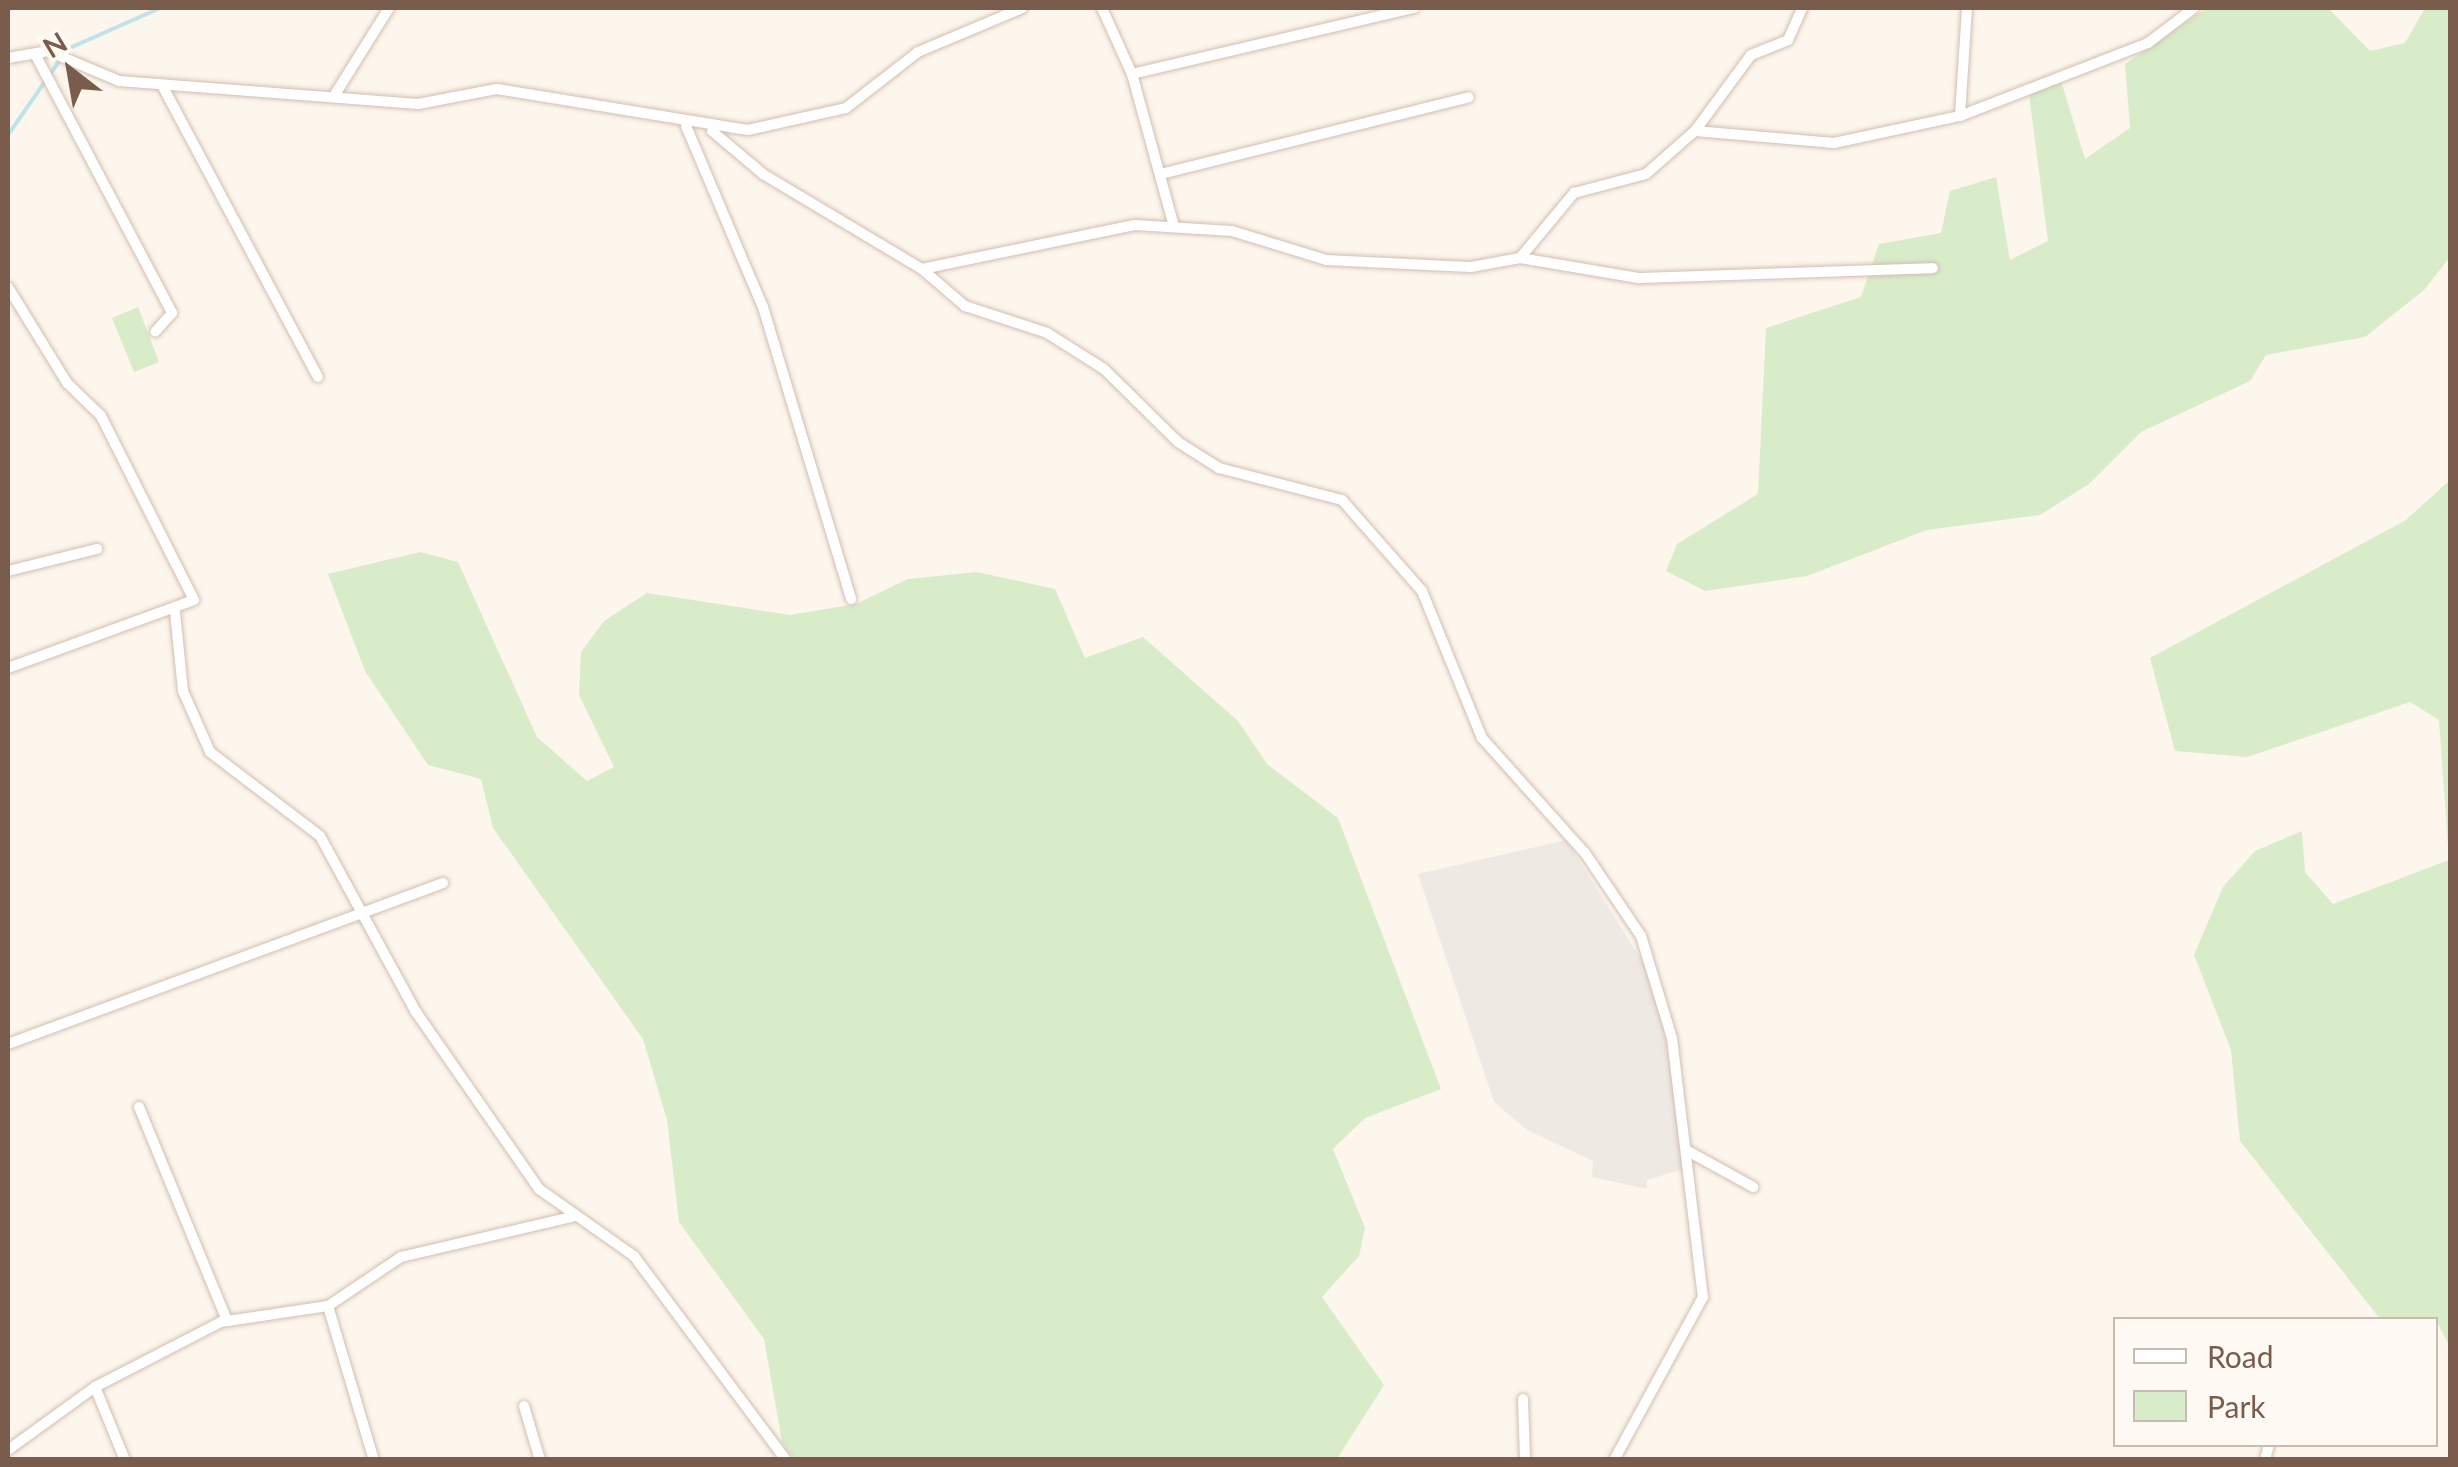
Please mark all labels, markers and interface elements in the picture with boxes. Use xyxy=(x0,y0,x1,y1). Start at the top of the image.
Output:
north arrow xyxy=(20,20,120,120)
text: N xyxy=(37,24,73,64)
legend xyxy=(2113,1317,2438,1447)
text: Road xyxy=(2207,1338,2274,1374)
text: Park xyxy=(2207,1388,2266,1424)

